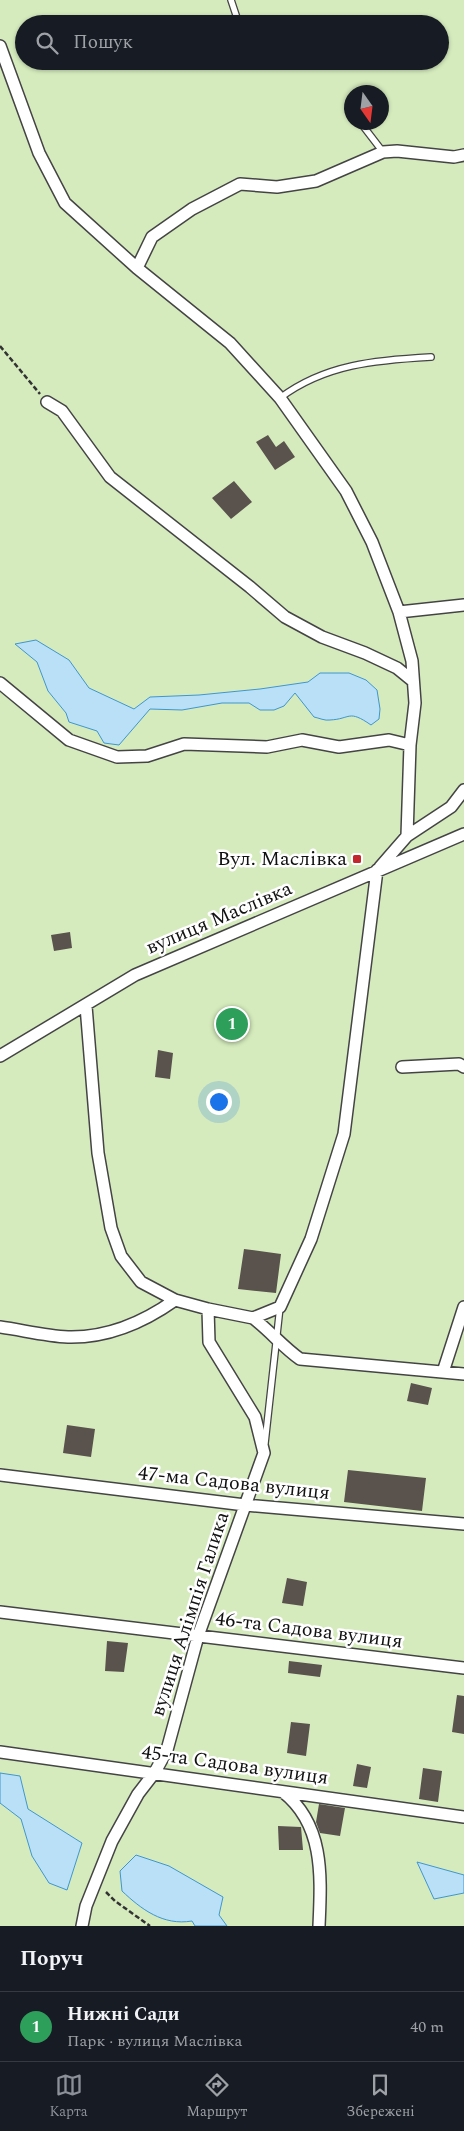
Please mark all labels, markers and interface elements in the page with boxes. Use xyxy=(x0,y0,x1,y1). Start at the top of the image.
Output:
search box xyxy=(15,15,449,70)
text: Пошук xyxy=(73,28,133,57)
icon: search xyxy=(33,29,61,57)
north arrow xyxy=(344,85,389,130)
place label: Вул. Маслівка xyxy=(217,844,347,874)
marker: Вул. Маслівка xyxy=(351,853,363,865)
street label: вулиця Маслівка xyxy=(141,874,297,962)
pin: 1 xyxy=(216,1005,248,1043)
your location xyxy=(206,1089,232,1115)
street label: 47-ма Садова вулиця xyxy=(137,1458,331,1508)
street label: вулиця Алімпія Галика xyxy=(143,1508,237,1720)
street label: 46-та Садова вулиця xyxy=(214,1604,404,1656)
street label: 45-та Садова вулиця xyxy=(140,1737,330,1793)
text: Поруч xyxy=(20,1943,83,1975)
text: Нижні Сади xyxy=(67,2000,180,2029)
text: 1 xyxy=(32,2015,40,2039)
text: 40 m xyxy=(410,2015,444,2039)
text: Парк · вулиця Маслівка xyxy=(67,2029,242,2053)
tab: Карта xyxy=(49,2071,88,2122)
tab: Маршрут xyxy=(186,2071,247,2122)
tab: Збережені xyxy=(346,2071,415,2122)

